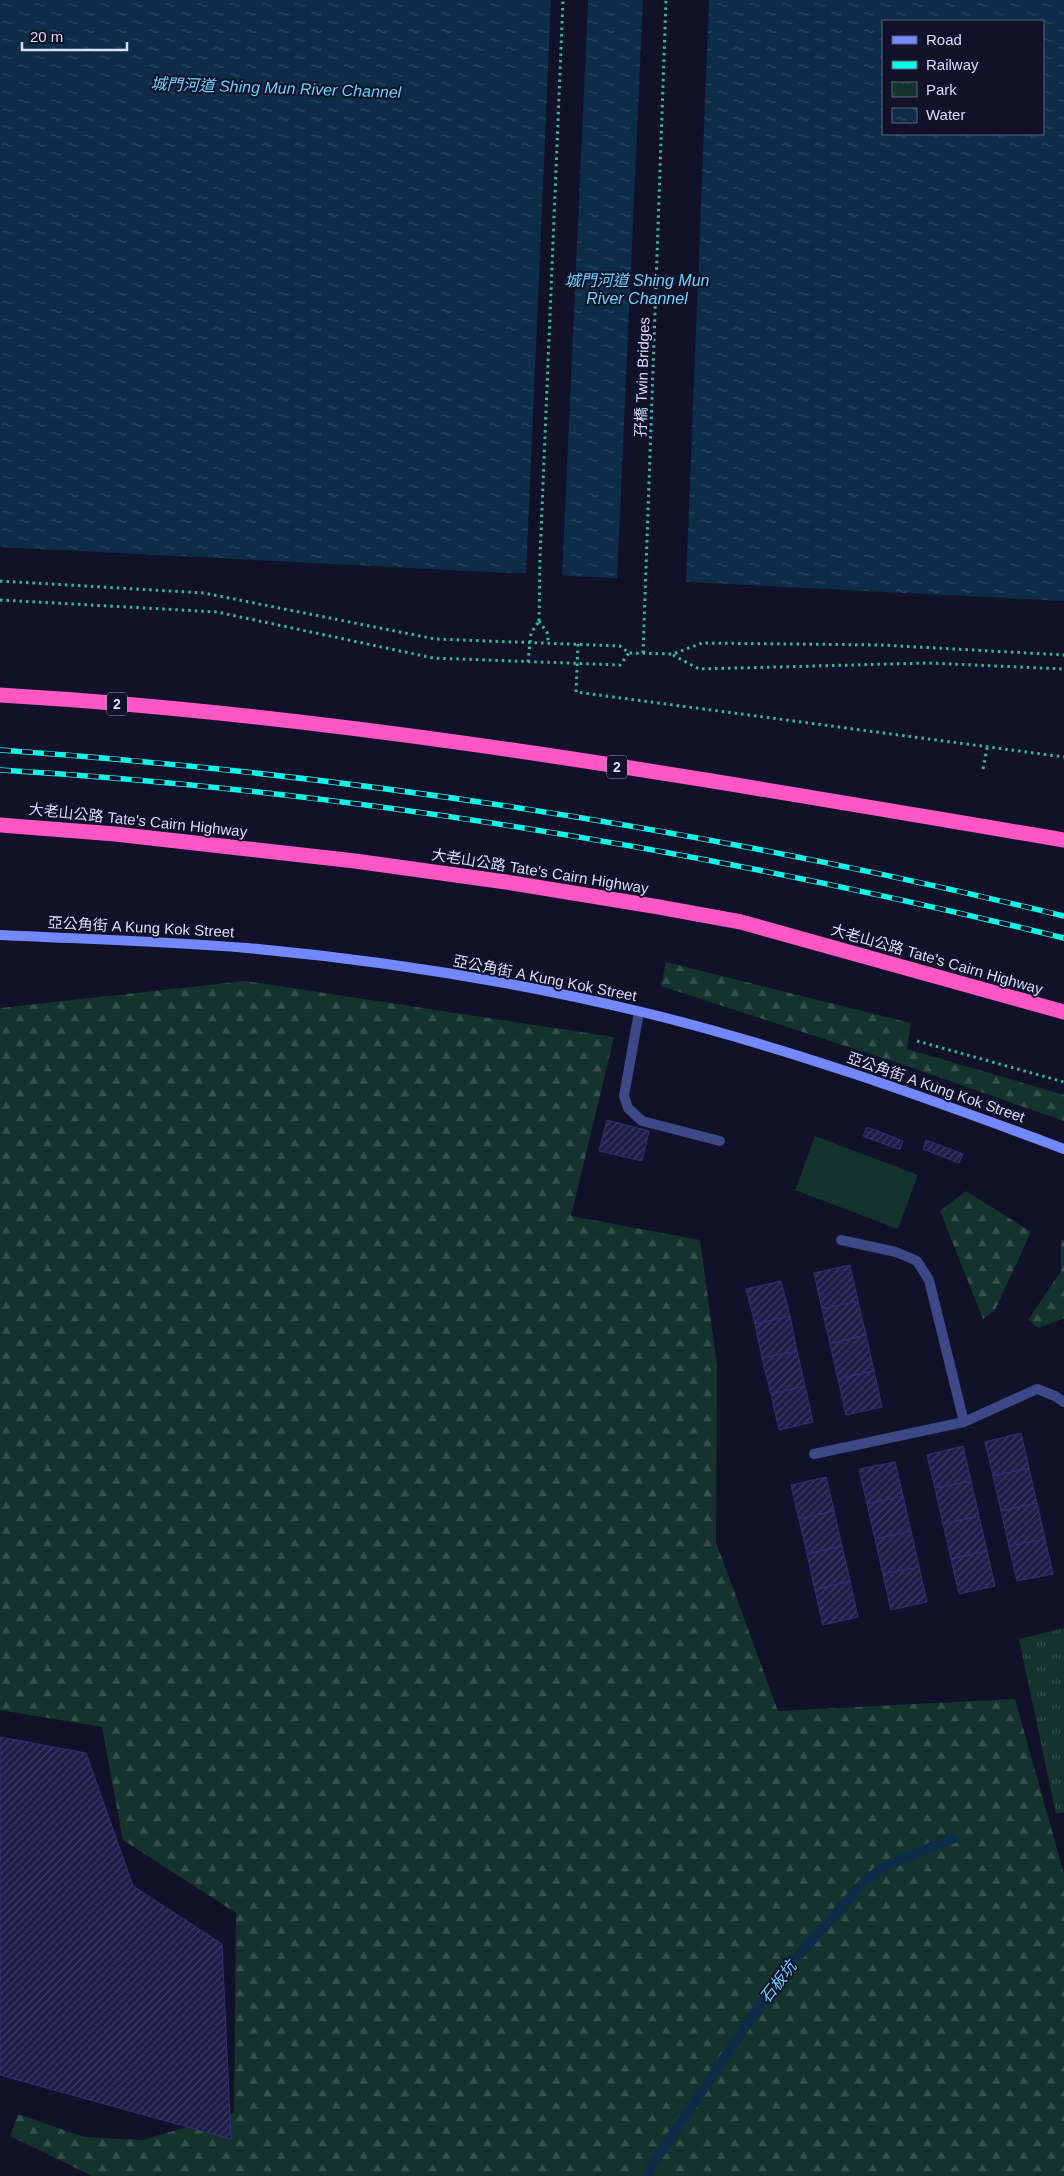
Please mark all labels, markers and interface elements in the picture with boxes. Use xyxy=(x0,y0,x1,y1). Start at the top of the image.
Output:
scale bar xyxy=(22,20,128,52)
legend xyxy=(882,20,1044,135)
text: 20 m xyxy=(30,28,63,45)
text: Road xyxy=(926,31,962,48)
text: Railway xyxy=(926,56,979,73)
water label: 城門河道 Shing Mun River Channel xyxy=(150,75,402,101)
text: Park xyxy=(926,81,957,98)
text: Water xyxy=(926,106,965,123)
water label: 城門河道 Shing Mun River Channel xyxy=(565,272,710,307)
street label: 孖橋 Twin Bridges xyxy=(631,317,653,437)
road number: 2 xyxy=(107,692,127,716)
road number: 2 xyxy=(607,756,627,779)
street label: 大老山公路 Tate's Cairn Highway xyxy=(28,800,249,840)
street label: 大老山公路 Tate's Cairn Highway xyxy=(430,845,650,897)
street label: 亞公角街 A Kung Kok Street xyxy=(47,914,236,940)
street label: 大老山公路 Tate's Cairn Highway xyxy=(829,921,1045,998)
street label: 亞公角街 A Kung Kok Street xyxy=(452,952,639,1004)
street label: 亞公角街 A Kung Kok Street xyxy=(845,1049,1028,1126)
water label: 石板坑 xyxy=(757,1956,801,2006)

